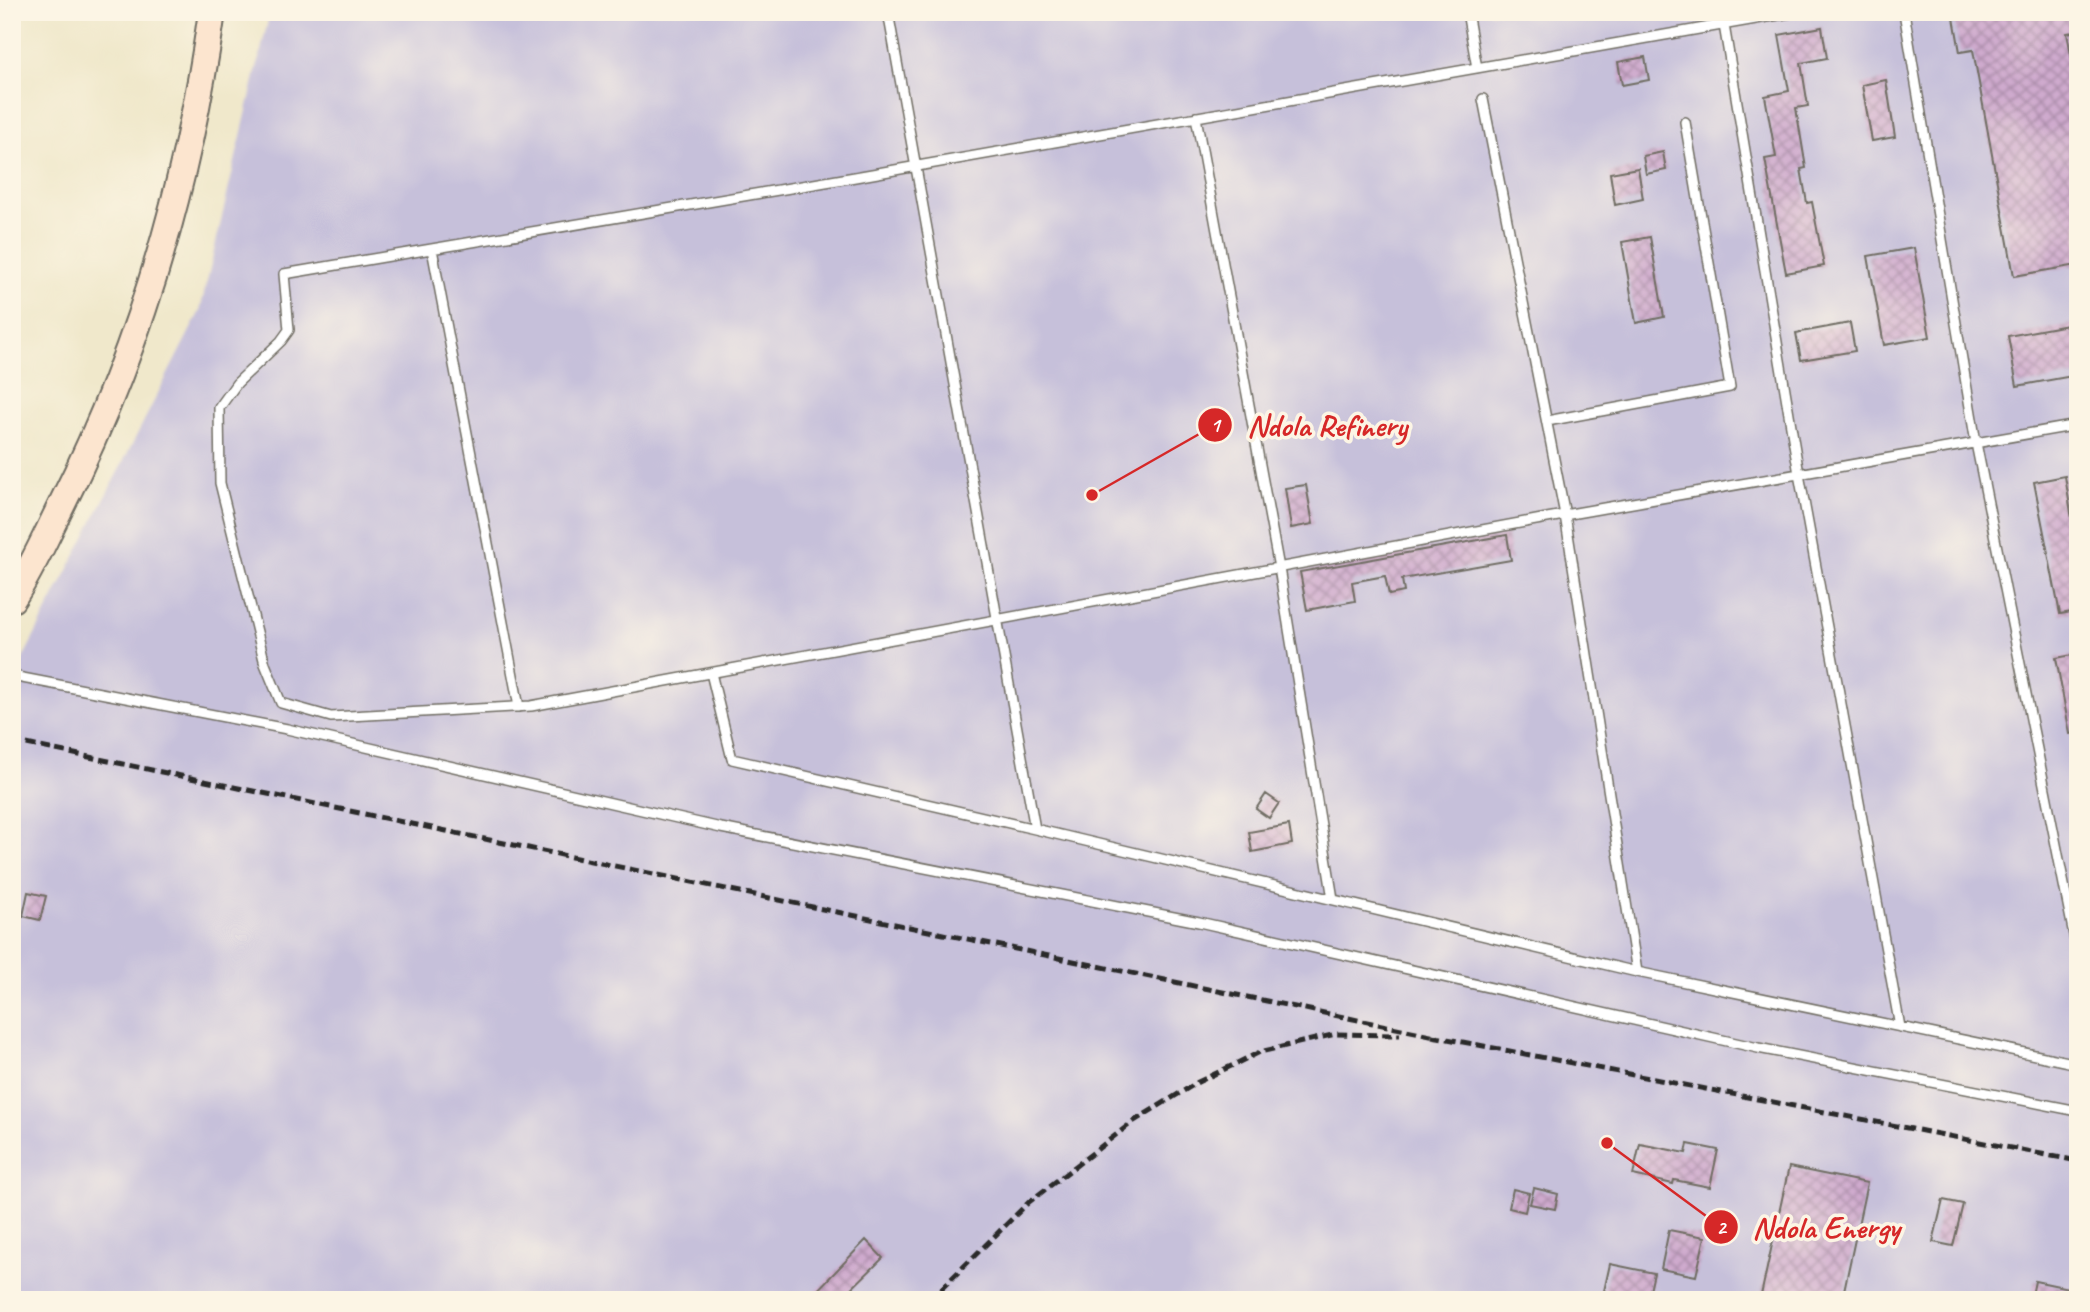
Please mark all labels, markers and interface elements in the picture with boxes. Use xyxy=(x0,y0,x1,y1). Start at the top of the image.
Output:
callout: Ndola Refinery xyxy=(1198,398,1422,451)
text: Ndola Refinery xyxy=(1247,405,1410,446)
text: 1 xyxy=(1210,412,1222,438)
callout: Ndola Energy xyxy=(1704,1200,1914,1253)
text: Ndola Energy xyxy=(1752,1207,1903,1248)
text: 2 xyxy=(1716,1214,1728,1240)

